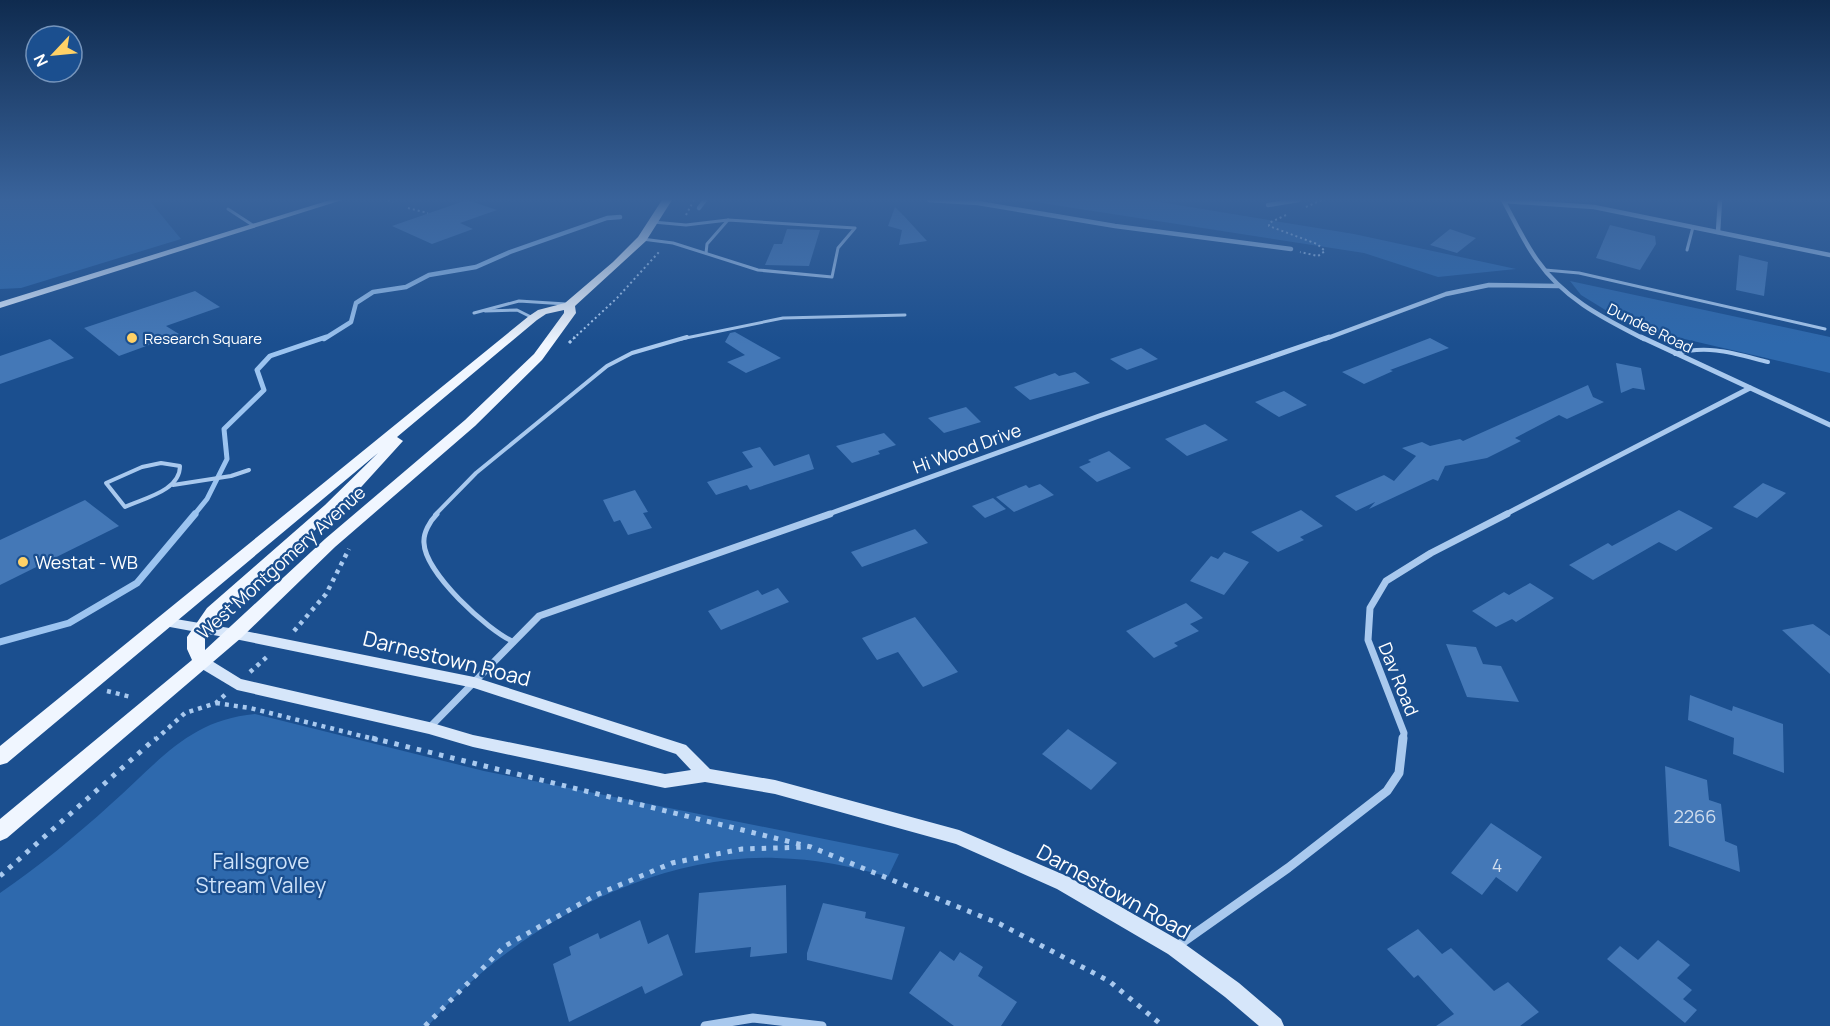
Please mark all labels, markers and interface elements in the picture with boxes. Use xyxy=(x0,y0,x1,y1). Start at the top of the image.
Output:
north arrow xyxy=(24,24,84,84)
text: N xyxy=(28,51,53,71)
street label: Dundee Road xyxy=(1604,298,1696,358)
place label: Research Square xyxy=(144,328,262,349)
marker: Research Square xyxy=(125,331,139,345)
street label: Hi Wood Drive xyxy=(910,417,1024,479)
street label: West Montgomery Avenue xyxy=(192,480,370,644)
place label: Westat - WB xyxy=(35,550,138,574)
marker: Westat - WB xyxy=(16,555,30,569)
street label: Darnestown Road xyxy=(360,624,534,692)
street label: Dav Road xyxy=(1373,639,1425,719)
house number: 2266 xyxy=(1674,804,1716,828)
street label: Darnestown Road xyxy=(1032,837,1196,945)
park label: Fallsgrove Stream Valley xyxy=(196,847,326,899)
house number: 4 xyxy=(1492,853,1502,877)

